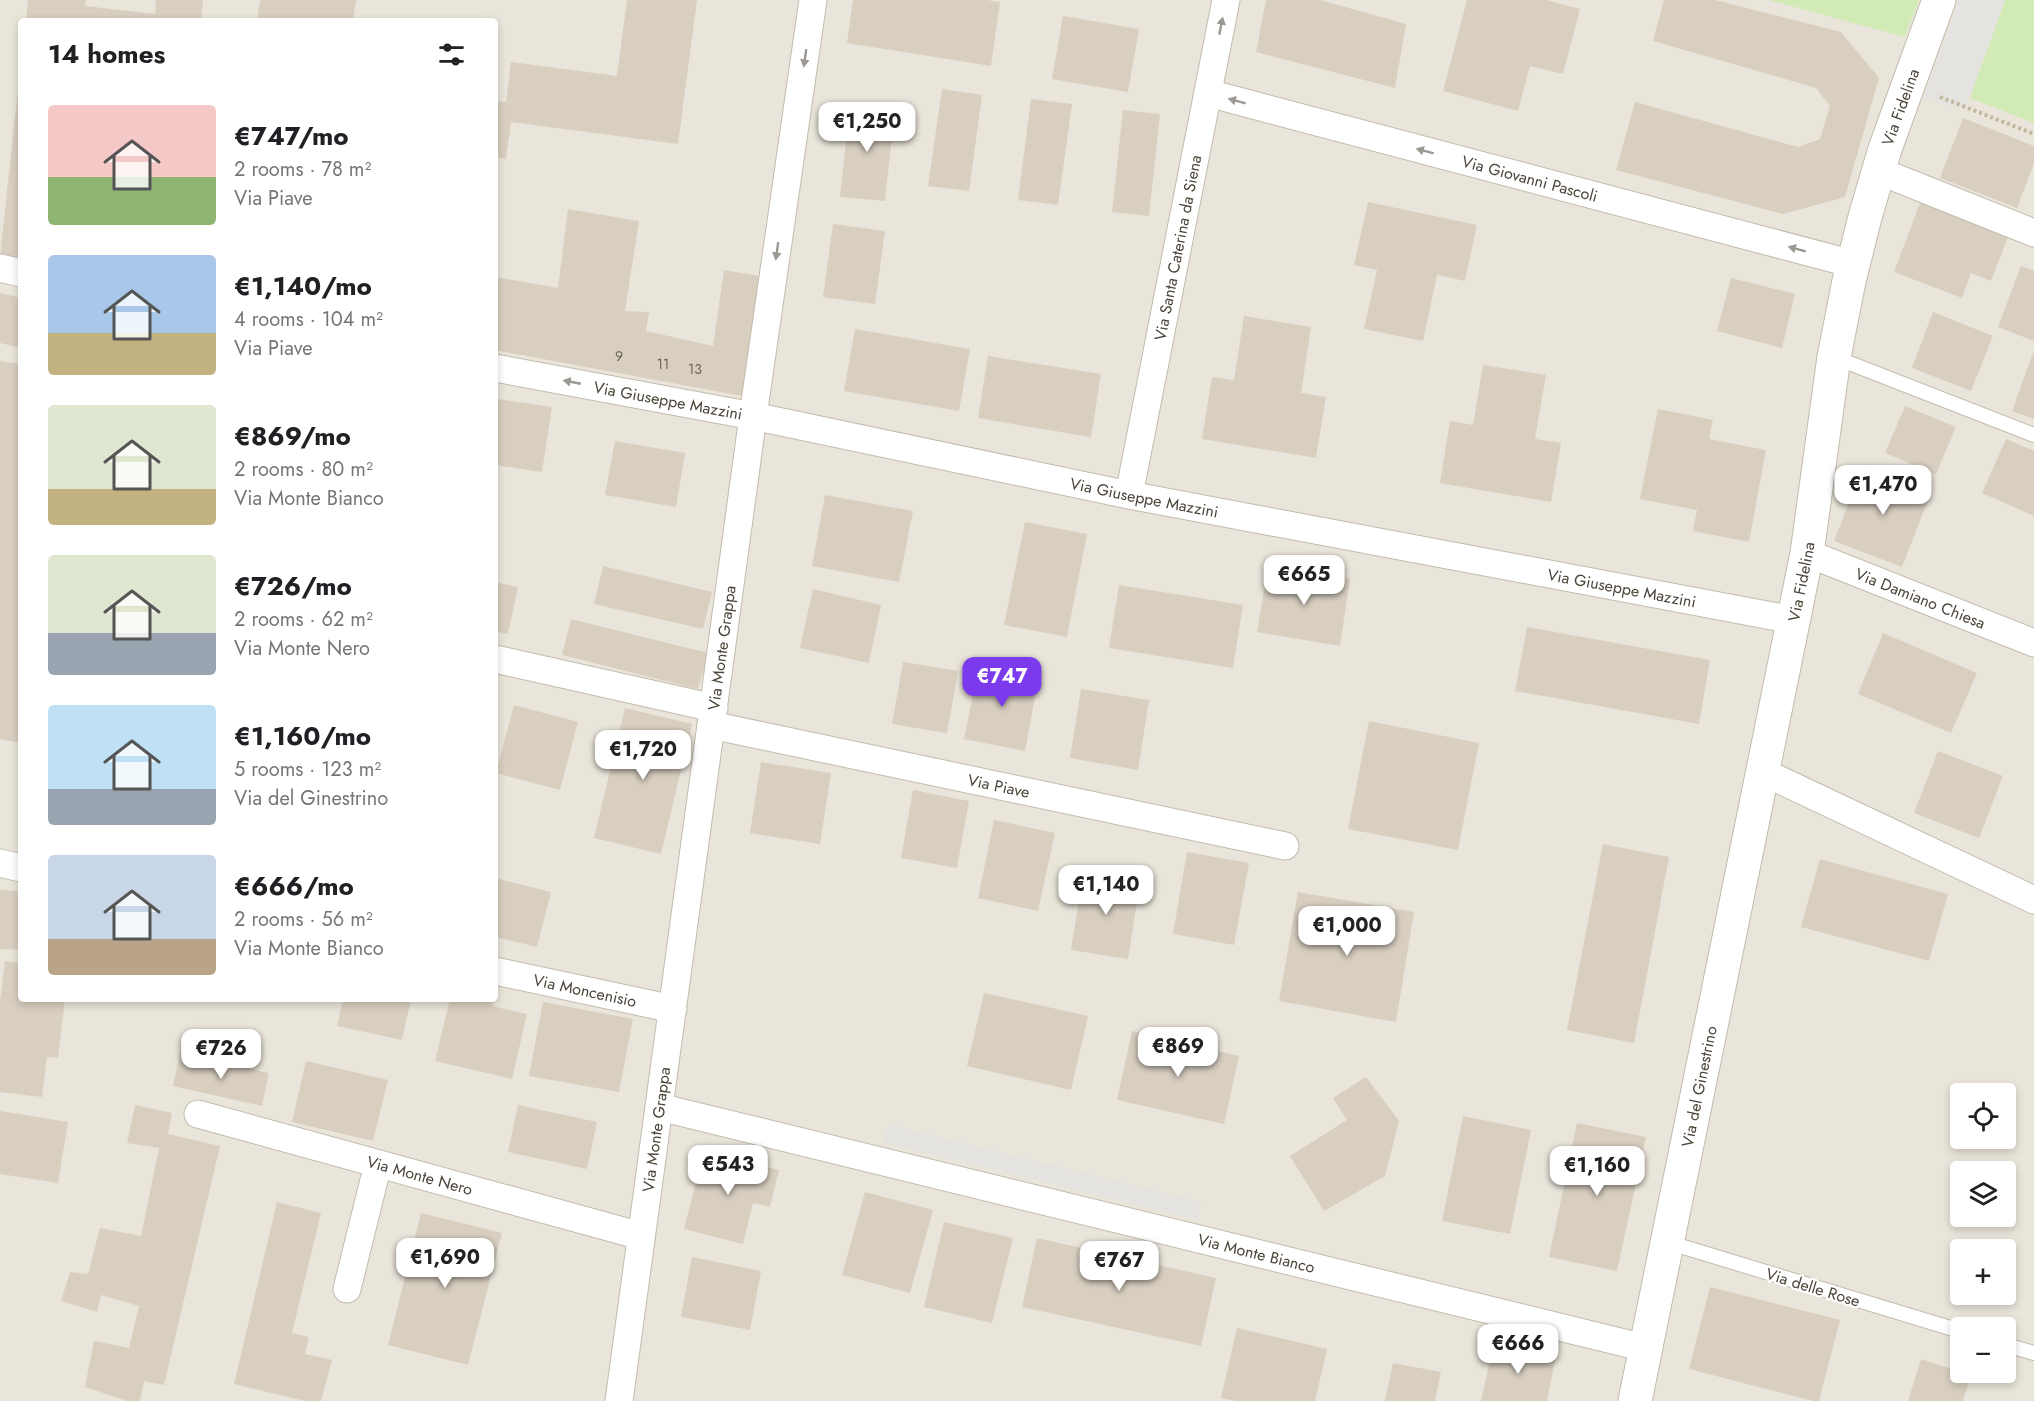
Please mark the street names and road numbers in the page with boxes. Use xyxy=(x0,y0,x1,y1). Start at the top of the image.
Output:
street label: Via Fidelina xyxy=(1876,65,1925,149)
street label: Via Giovanni Pascoli xyxy=(1459,150,1600,208)
street label: Via Santa Caterina da Siena xyxy=(1149,153,1207,343)
street label: Via Giuseppe Mazzini xyxy=(592,376,744,426)
street label: Via Giuseppe Mazzini xyxy=(1068,472,1220,524)
street label: Via Fidelina xyxy=(1782,540,1820,624)
street label: Via Damiano Chiesa xyxy=(1852,562,1989,635)
street label: Via Giuseppe Mazzini xyxy=(1545,563,1698,614)
street label: Via Monte Grappa xyxy=(702,584,742,712)
street label: Via Piave xyxy=(965,768,1032,804)
street label: Via Moncenisio xyxy=(531,968,639,1013)
street label: Via del Ginestrino xyxy=(1676,1023,1723,1149)
street label: Via Monte Grappa xyxy=(637,1066,676,1193)
street label: Via Monte Nero xyxy=(364,1150,475,1201)
street label: Via Monte Bianco xyxy=(1195,1228,1318,1279)
street label: Via delle Rose xyxy=(1763,1262,1863,1313)

